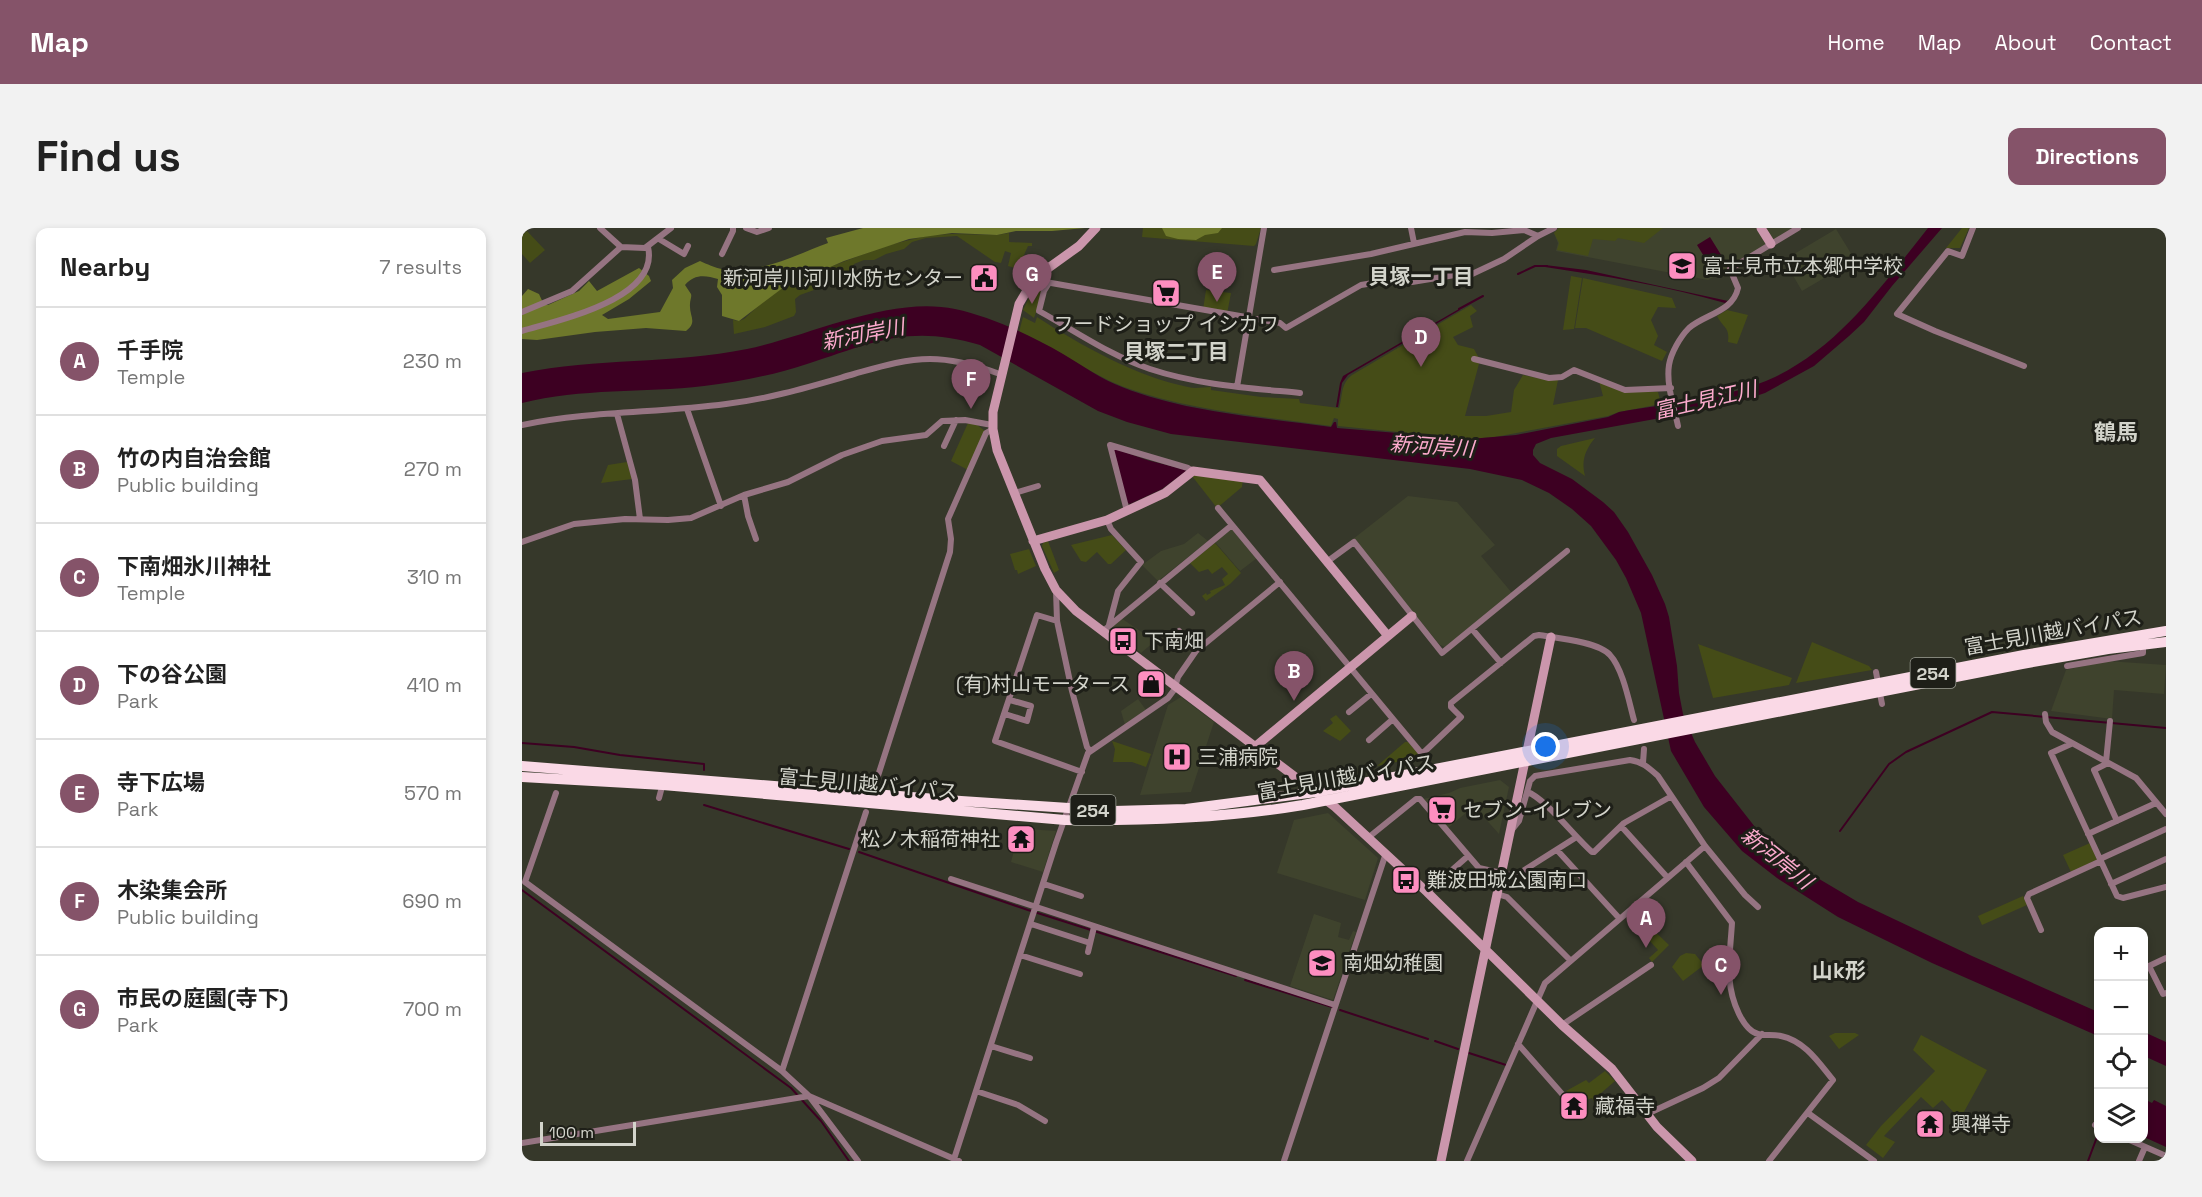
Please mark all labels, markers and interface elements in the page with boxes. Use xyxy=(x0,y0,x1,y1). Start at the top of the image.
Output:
text: Map xyxy=(30,24,89,60)
text: Home xyxy=(1827,29,1885,56)
text: Map xyxy=(1918,29,1962,56)
text: About xyxy=(1995,29,2057,56)
text: Contact xyxy=(2090,29,2172,56)
button: Directions xyxy=(2008,128,2166,185)
text: Find us xyxy=(36,130,181,183)
text: Nearby xyxy=(60,250,150,284)
school or university icon: 富士見市立本郷中学校 xyxy=(1666,250,1698,282)
pin: E xyxy=(1198,253,1236,302)
place label: 富士見市立本郷中学校 xyxy=(1703,253,1903,279)
text: 7 results xyxy=(379,254,462,280)
pin: G xyxy=(1012,254,1052,304)
public building icon: 新河岸川河川水防センター xyxy=(968,262,1000,294)
district label: 貝塚一丁目 xyxy=(1369,263,1474,290)
place label: 新河岸川河川水防センター xyxy=(723,265,963,291)
supermarket icon: フードショップ イシカワ xyxy=(1150,277,1182,309)
place label: フードショップ イシカワ xyxy=(1053,311,1279,337)
water label: 新河岸川 xyxy=(819,312,909,355)
pin: D xyxy=(1402,318,1440,367)
text: 千手院 xyxy=(117,336,183,364)
district label: 貝塚二丁目 xyxy=(1124,338,1229,365)
text: A xyxy=(73,348,86,374)
text: 230 m xyxy=(403,348,462,374)
pin: F xyxy=(952,360,990,409)
text: Temple xyxy=(117,364,185,390)
water label: 富士見江川 xyxy=(1651,375,1761,425)
district label: 鶴馬 xyxy=(2094,418,2138,446)
water label: 新河岸川 xyxy=(1389,430,1477,463)
text: 竹の内自治会館 xyxy=(117,444,271,472)
text: B xyxy=(73,456,86,482)
text: 270 m xyxy=(404,456,462,482)
text: Public building xyxy=(117,472,259,498)
text: 下南畑氷川神社 xyxy=(117,552,271,580)
text: C xyxy=(73,564,86,590)
text: 310 m xyxy=(407,564,462,590)
text: Temple xyxy=(117,580,185,606)
street label: 富士見川越バイパス xyxy=(1962,604,2144,660)
bus stop icon: 下南畑 xyxy=(1107,625,1139,657)
place label: 下南畑 xyxy=(1144,628,1204,654)
pin: B xyxy=(1274,652,1314,701)
road number: 254 xyxy=(1910,658,1956,688)
text: 下の谷公園 xyxy=(117,660,227,688)
shop icon: (有)村山モータース xyxy=(1135,668,1167,700)
place label: (有)村山モータース xyxy=(956,671,1130,697)
text: D xyxy=(73,672,86,698)
text: 410 m xyxy=(406,672,462,698)
text: Park xyxy=(117,688,159,714)
your location xyxy=(1531,732,1560,761)
hospital icon: 三浦病院 xyxy=(1161,741,1193,773)
place label: 三浦病院 xyxy=(1198,744,1278,770)
street label: 富士見川越バイパス xyxy=(1255,749,1437,805)
street label: 富士見川越バイパス xyxy=(777,763,959,805)
text: 寺下広場 xyxy=(117,768,205,796)
text: E xyxy=(74,780,85,806)
text: 570 m xyxy=(404,780,462,806)
supermarket icon: セブン-イレブン xyxy=(1426,794,1458,826)
road number: 254 xyxy=(1070,795,1116,825)
text: Park xyxy=(117,796,159,822)
place label: セブン-イレブン xyxy=(1463,797,1612,823)
water label: 新河岸川 xyxy=(1736,821,1820,896)
temple icon: 松ノ木稲荷神社 xyxy=(1005,823,1037,855)
place label: 松ノ木稲荷神社 xyxy=(860,826,1000,852)
bus stop icon: 難波田城公園南口 xyxy=(1390,864,1422,896)
place label: 難波田城公園南口 xyxy=(1427,867,1587,893)
text: 木染集会所 xyxy=(117,876,227,904)
text: F xyxy=(74,888,85,914)
text: 690 m xyxy=(402,888,462,914)
pin: A xyxy=(1626,898,1666,948)
text: Public building xyxy=(117,904,259,930)
map controls xyxy=(2094,927,2148,1143)
button: + xyxy=(2094,927,2148,981)
pin: C xyxy=(1702,946,1740,995)
school or university icon: 南畑幼稚園 xyxy=(1306,947,1338,979)
place label: 南畑幼稚園 xyxy=(1343,950,1443,976)
district label: 山k形 xyxy=(1812,957,1866,984)
button: − xyxy=(2094,981,2148,1035)
text: 市民の庭園(寺下) xyxy=(117,984,288,1012)
text: G xyxy=(73,996,86,1022)
text: 700 m xyxy=(403,996,462,1022)
text: Park xyxy=(117,1012,159,1038)
button: locate xyxy=(2094,1035,2148,1089)
button: layers xyxy=(2094,1089,2148,1143)
temple icon: 藏福寺 xyxy=(1558,1090,1590,1122)
place label: 藏福寺 xyxy=(1595,1093,1655,1119)
temple icon: 興禅寺 xyxy=(1914,1108,1946,1140)
place label: 興禅寺 xyxy=(1951,1111,2011,1137)
scale bar xyxy=(540,1119,636,1146)
text: 100 m xyxy=(549,1122,594,1143)

